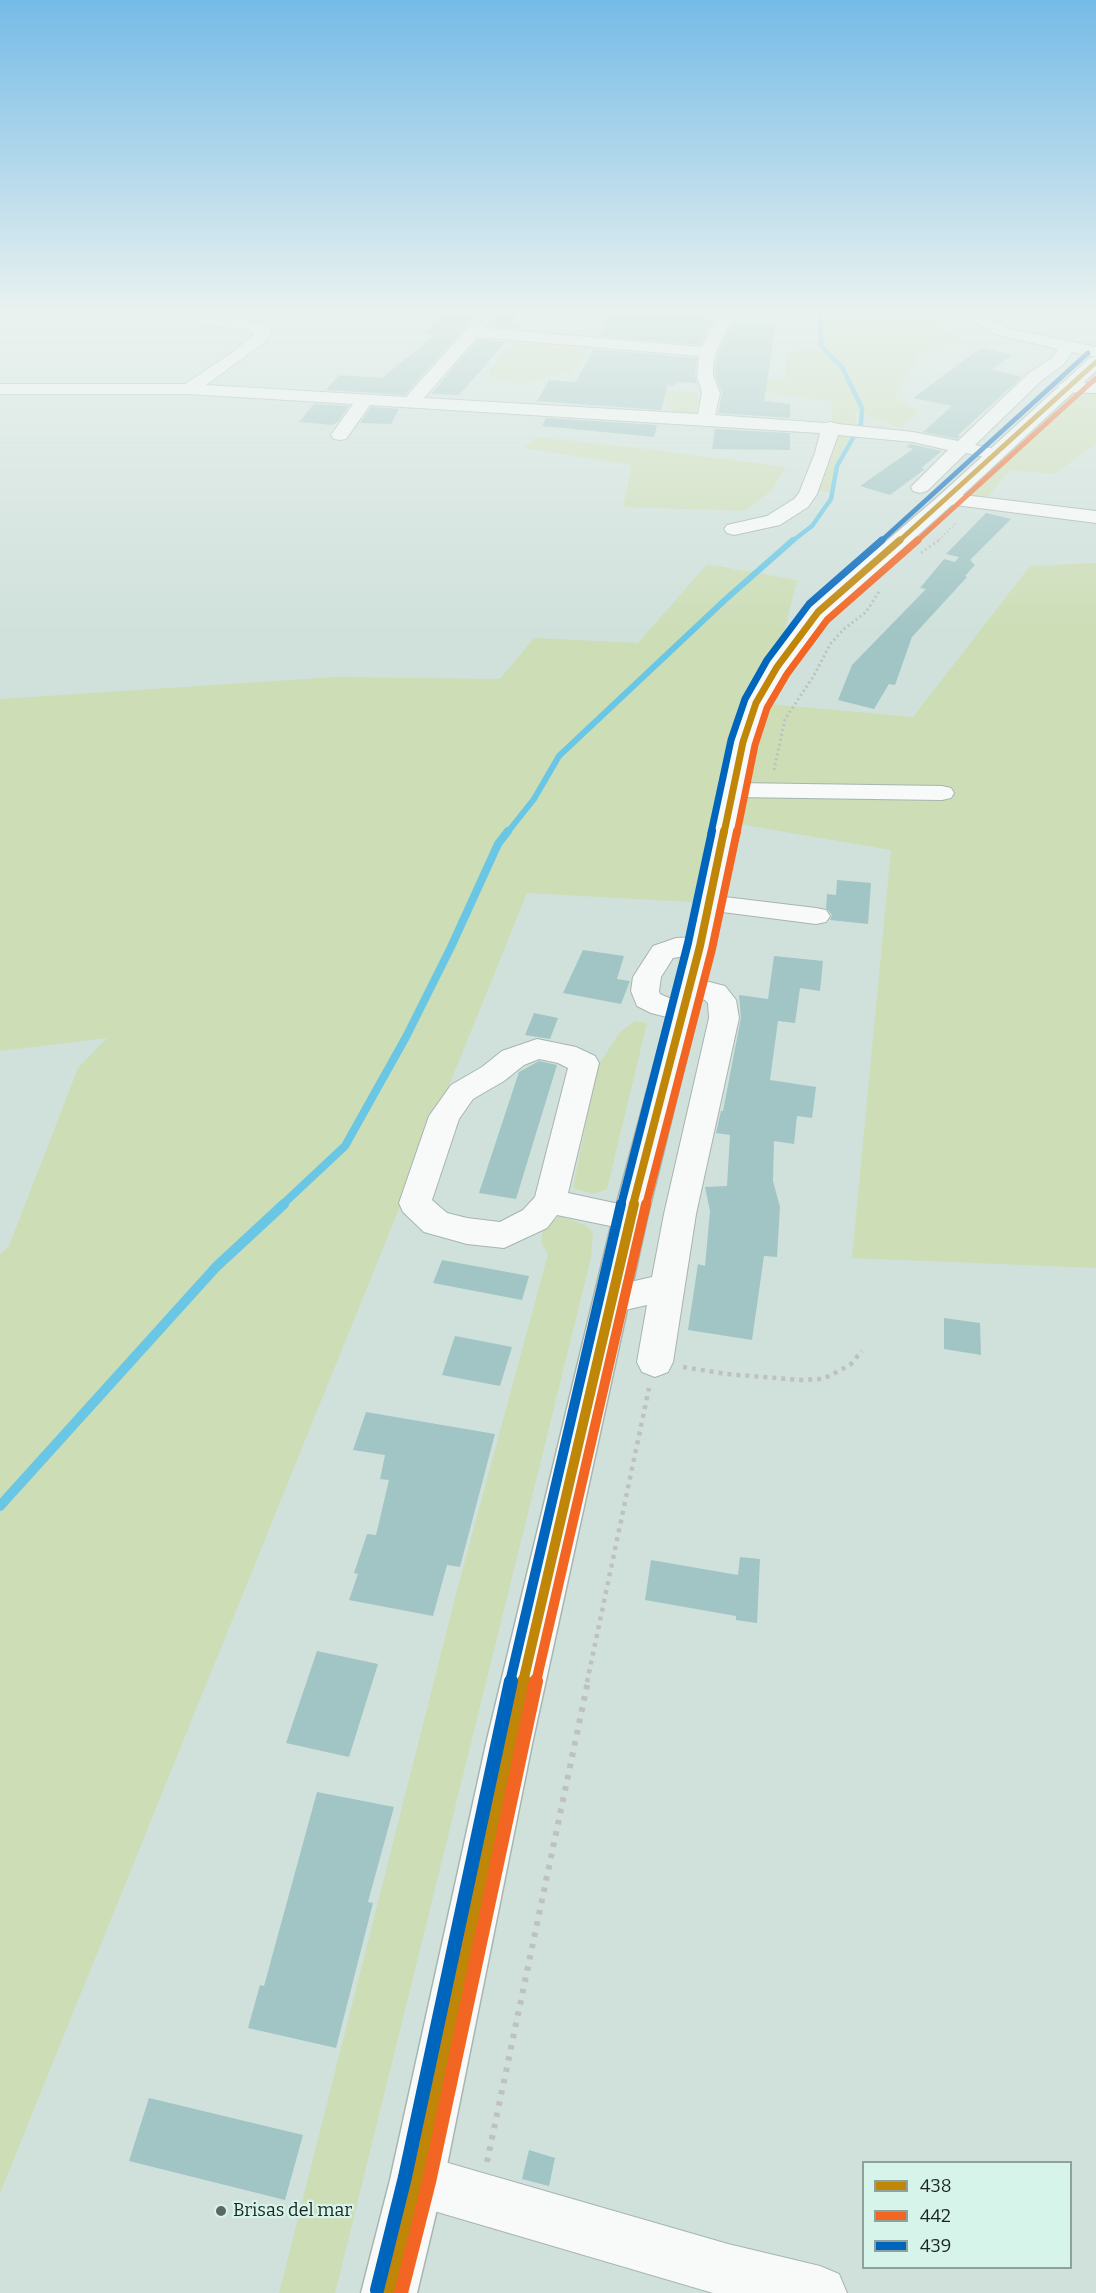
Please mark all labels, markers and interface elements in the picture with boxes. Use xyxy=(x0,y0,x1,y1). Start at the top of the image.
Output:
legend xyxy=(862,2161,1072,2269)
text: 438 xyxy=(920,2175,952,2197)
place label: Brisas del mar xyxy=(233,2200,352,2222)
marker: Brisas del mar xyxy=(214,2204,228,2218)
text: 442 xyxy=(920,2205,951,2227)
text: 439 xyxy=(920,2235,951,2257)

